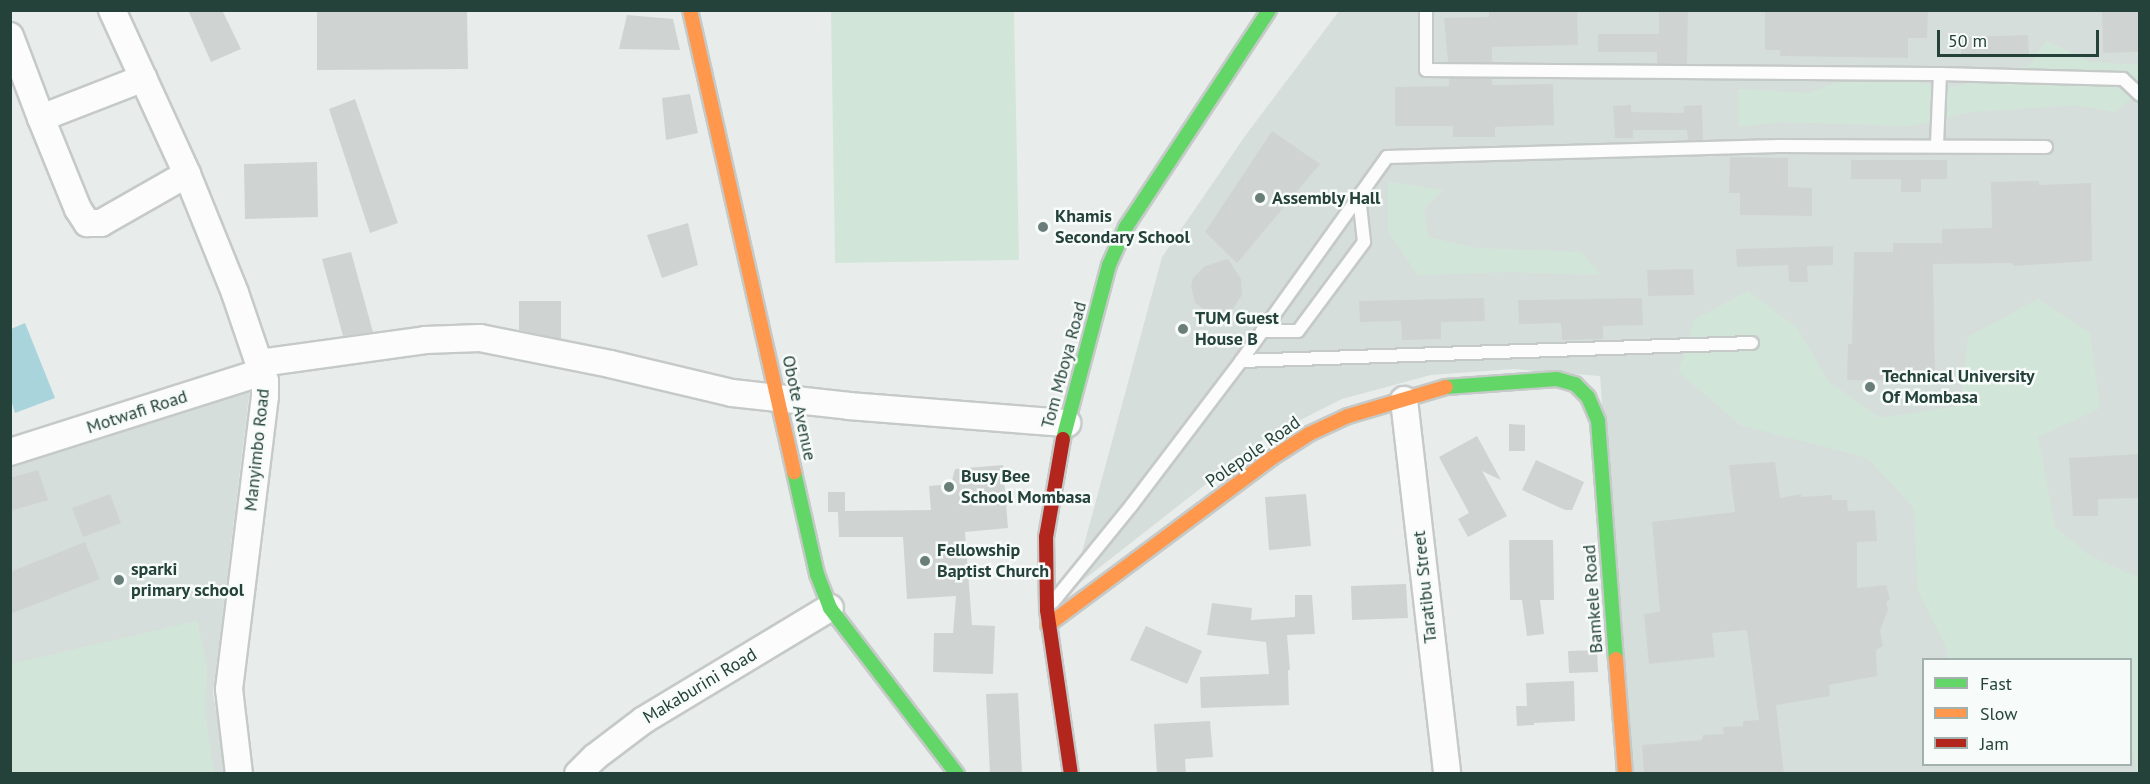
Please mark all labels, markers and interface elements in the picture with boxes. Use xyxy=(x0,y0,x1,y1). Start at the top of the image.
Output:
scale bar xyxy=(1940,18,2102,56)
text: 50 m xyxy=(1948,29,1987,52)
place label: Assembly Hall xyxy=(1272,187,1381,209)
marker: Assembly Hall xyxy=(1253,191,1267,205)
place label: Khamis Secondary School xyxy=(1055,206,1190,248)
marker: Khamis Secondary School xyxy=(1036,220,1050,234)
street label: Tom Mboya Road xyxy=(1037,299,1091,431)
place label: TUM Guest House B xyxy=(1195,308,1279,350)
marker: TUM Guest House B xyxy=(1176,322,1190,336)
street label: Obote Avenue xyxy=(777,353,821,463)
place label: Technical University Of Mombasa xyxy=(1882,366,2035,409)
marker: Technical University Of Mombasa xyxy=(1863,380,1877,394)
street label: Motwafi Road xyxy=(84,386,190,438)
street label: Manyimbo Road xyxy=(240,388,274,512)
street label: Polepole Road xyxy=(1202,412,1304,492)
place label: Busy Bee School Mombasa xyxy=(961,466,1091,508)
marker: Busy Bee School Mombasa xyxy=(942,480,956,494)
street label: Taratibu Street xyxy=(1408,530,1442,644)
place label: Fellowship Baptist Church xyxy=(937,540,1049,582)
street label: Bamkele Road xyxy=(1578,544,1608,654)
marker: Fellowship Baptist Church xyxy=(918,554,932,568)
place label: sparki primary school xyxy=(131,559,245,602)
marker: sparki primary school xyxy=(112,573,126,587)
street label: Makaburini Road xyxy=(639,644,761,728)
legend xyxy=(1922,658,2132,766)
text: Fast xyxy=(1980,672,2012,695)
text: Slow xyxy=(1980,702,2018,725)
text: Jam xyxy=(1980,732,2009,755)

